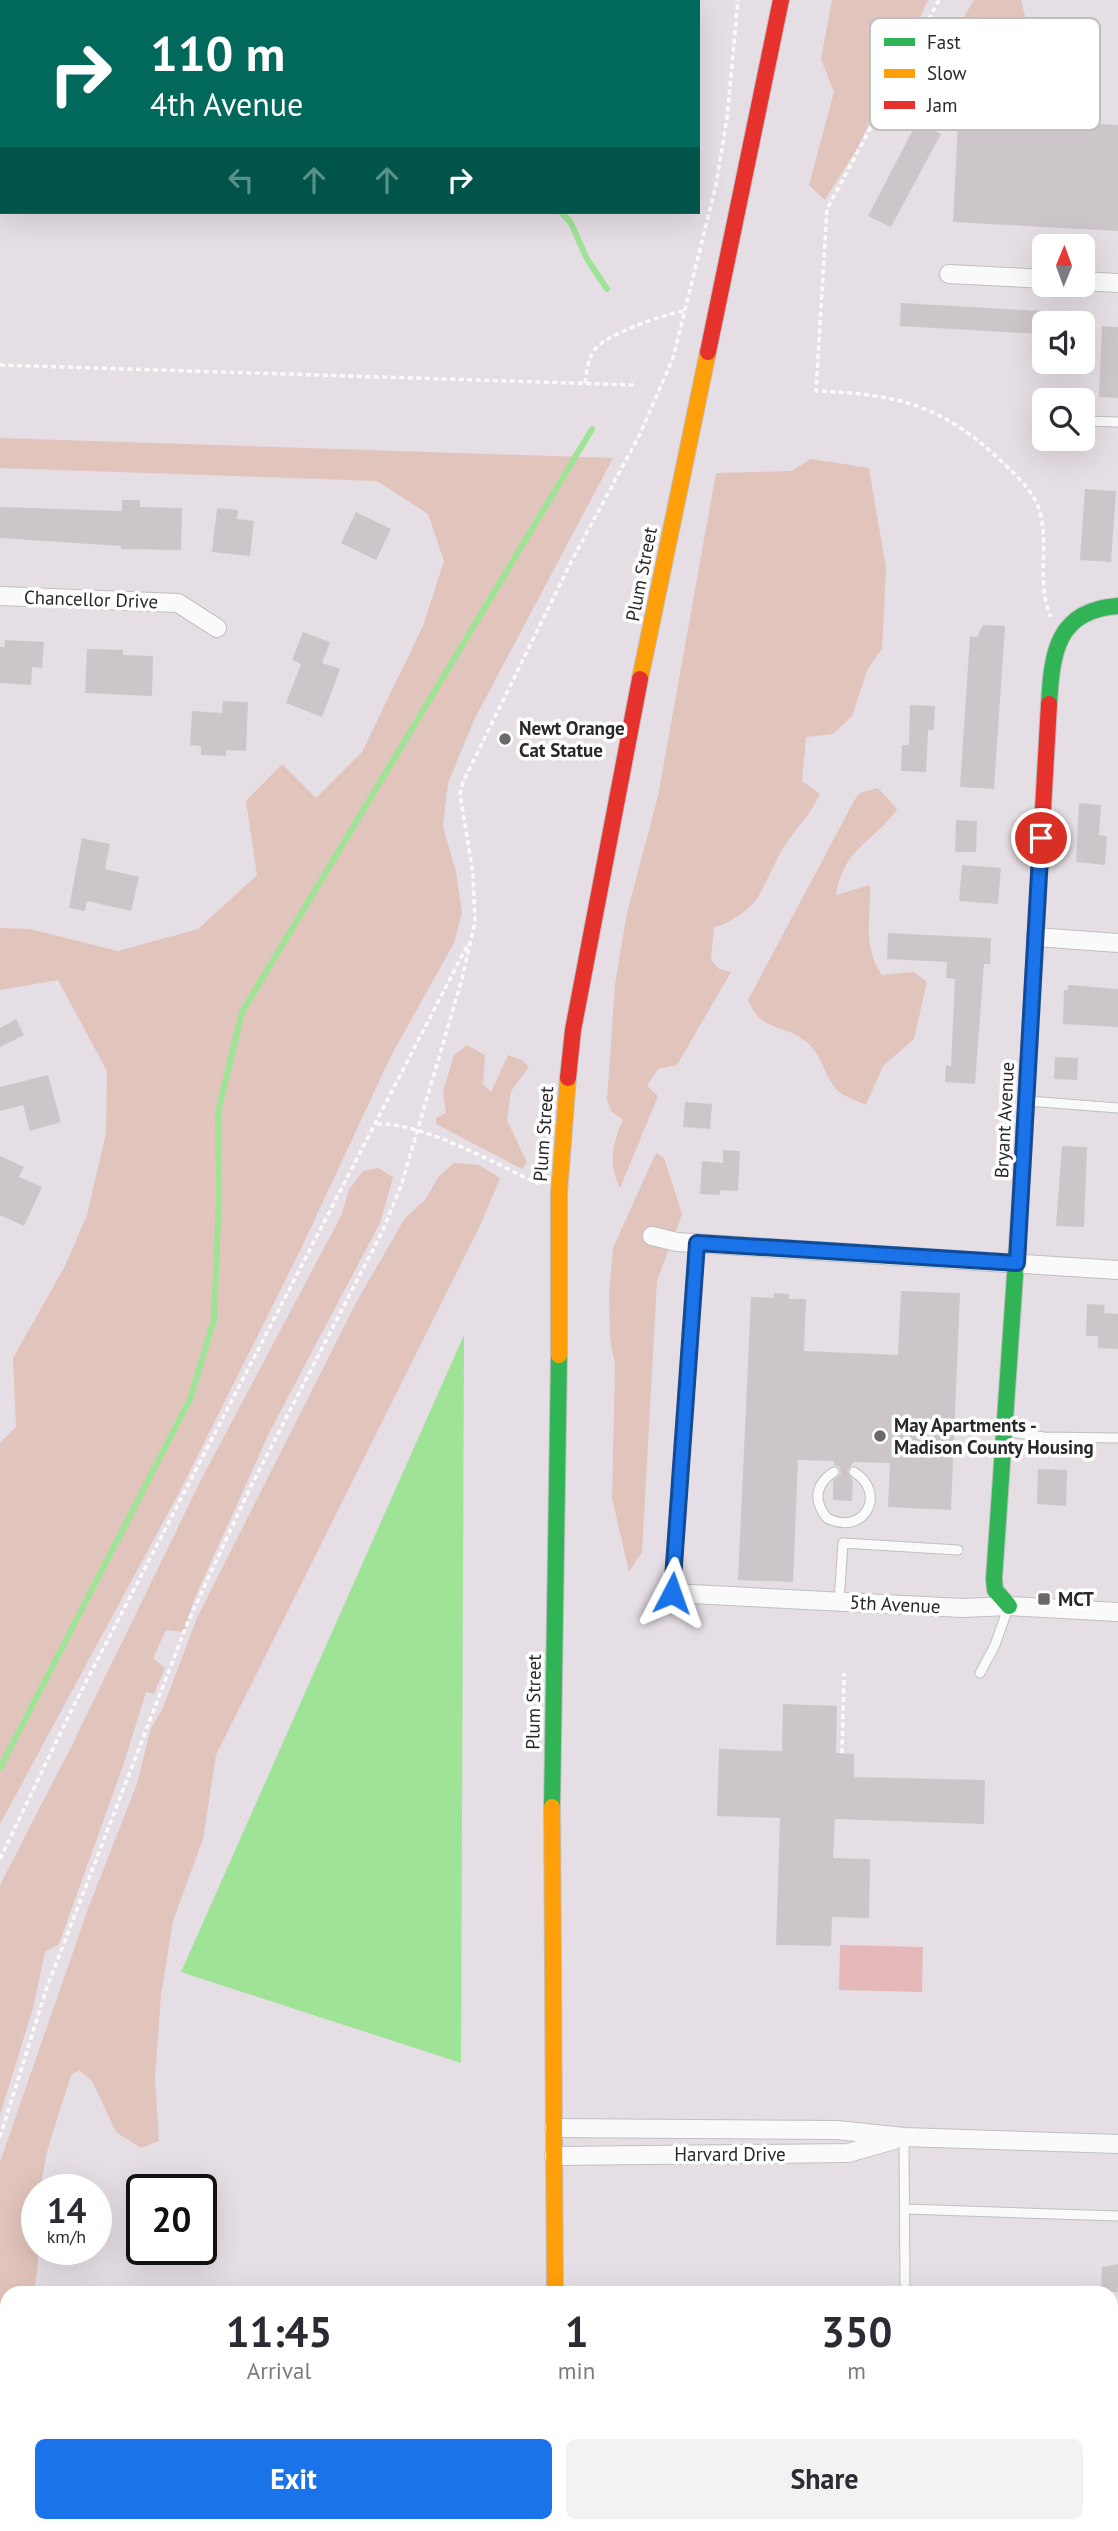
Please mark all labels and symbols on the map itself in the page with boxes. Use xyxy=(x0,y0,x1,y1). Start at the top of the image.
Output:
legend xyxy=(870,18,1100,130)
text: Fast xyxy=(927,30,961,54)
text: Slow xyxy=(927,61,967,85)
text: Jam xyxy=(926,93,957,117)
north arrow xyxy=(1032,234,1096,298)
street label: Plum Street xyxy=(620,524,662,623)
street label: Chancellor Drive xyxy=(23,585,159,613)
place label: Newt Orange Cat Statue xyxy=(519,716,625,762)
marker: Newt Orange Cat Statue xyxy=(497,731,513,747)
pin xyxy=(1011,808,1071,868)
street label: Bryant Avenue xyxy=(989,1061,1019,1179)
street label: Plum Street xyxy=(528,1085,558,1182)
place label: May Apartments - Madison County Housing xyxy=(894,1413,1094,1459)
marker: May Apartments - Madison County Housing xyxy=(872,1428,888,1444)
position arrow xyxy=(635,1556,709,1630)
place label: MCT xyxy=(1058,1587,1094,1611)
street label: 5th Avenue xyxy=(849,1590,941,1618)
marker: MCT xyxy=(1036,1591,1052,1607)
street label: Plum Street xyxy=(520,1654,546,1750)
street label: Harvard Drive xyxy=(674,2142,786,2166)
speed limit sign: 20 xyxy=(126,2174,217,2265)

